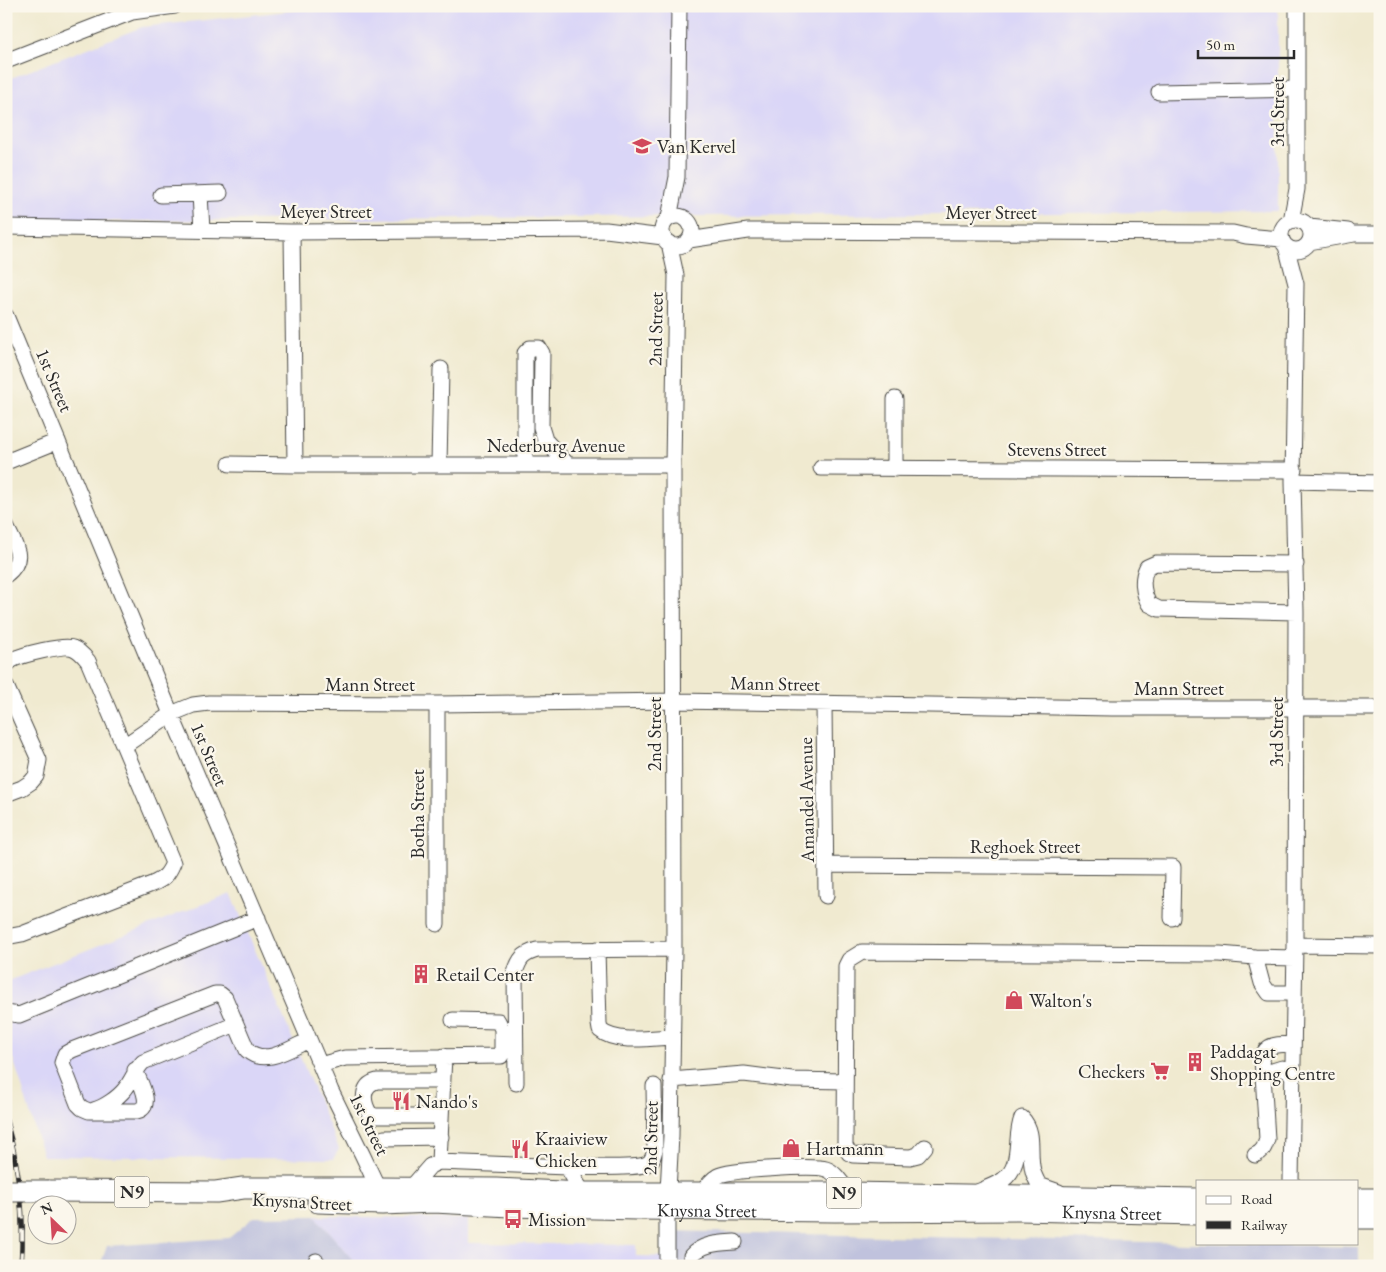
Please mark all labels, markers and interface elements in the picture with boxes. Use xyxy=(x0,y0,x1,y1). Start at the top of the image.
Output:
scale bar xyxy=(1198,28,1295,60)
text: 50 m xyxy=(1206,35,1235,54)
street label: 3rd Street xyxy=(1265,77,1290,147)
place label: Van Kervel xyxy=(657,134,736,159)
school or university icon: Van Kervel xyxy=(631,135,653,157)
street label: Meyer Street xyxy=(280,199,372,224)
street label: Meyer Street xyxy=(945,200,1037,225)
street label: 2nd Street xyxy=(642,292,669,366)
street label: 1st Street xyxy=(30,345,79,416)
street label: Nederburg Avenue xyxy=(487,433,625,458)
street label: Stevens Street xyxy=(1007,437,1107,462)
street label: Mann Street xyxy=(730,670,820,697)
street label: Mann Street xyxy=(325,672,415,697)
street label: Mann Street xyxy=(1134,676,1224,701)
street label: 2nd Street xyxy=(642,697,667,771)
street label: 3rd Street xyxy=(1264,697,1289,767)
street label: 1st Street xyxy=(185,719,234,790)
street label: Amandel Avenue xyxy=(793,737,820,864)
street label: Botha Street xyxy=(405,769,430,859)
street label: Reghoek Street xyxy=(970,834,1080,859)
place label: Retail Center xyxy=(436,962,535,987)
building icon: Retail Center xyxy=(410,963,432,985)
place label: Walton's xyxy=(1029,988,1092,1013)
shop icon: Walton's xyxy=(1003,989,1025,1011)
place label: Paddagat Shopping Centre xyxy=(1210,1039,1335,1086)
building icon: Paddagat Shopping Centre xyxy=(1184,1051,1206,1073)
place label: Checkers xyxy=(1078,1059,1145,1084)
supermarket icon: Checkers xyxy=(1149,1060,1171,1082)
street label: 1st Street xyxy=(344,1089,395,1160)
place label: Nando's xyxy=(416,1089,478,1114)
restaurant icon: Nando's xyxy=(390,1090,412,1112)
street label: 2nd Street xyxy=(637,1101,664,1175)
place label: Kraaiview Chicken xyxy=(535,1126,608,1173)
place label: Hartmann xyxy=(806,1136,884,1161)
shop icon: Hartmann xyxy=(780,1137,802,1159)
restaurant icon: Kraaiview Chicken xyxy=(509,1138,531,1160)
road number: N9 xyxy=(114,1176,150,1208)
road number: N9 xyxy=(826,1178,862,1208)
legend xyxy=(1196,1180,1358,1244)
street label: Knysna Street xyxy=(251,1186,353,1217)
text: Road xyxy=(1241,1189,1273,1208)
north arrow xyxy=(28,1194,78,1244)
text: N xyxy=(38,1197,56,1219)
street label: Knysna Street xyxy=(657,1197,757,1223)
street label: Knysna Street xyxy=(1061,1199,1162,1226)
place label: Mission xyxy=(528,1207,586,1232)
bus stop icon: Mission xyxy=(502,1208,524,1230)
text: Railway xyxy=(1241,1215,1288,1234)

